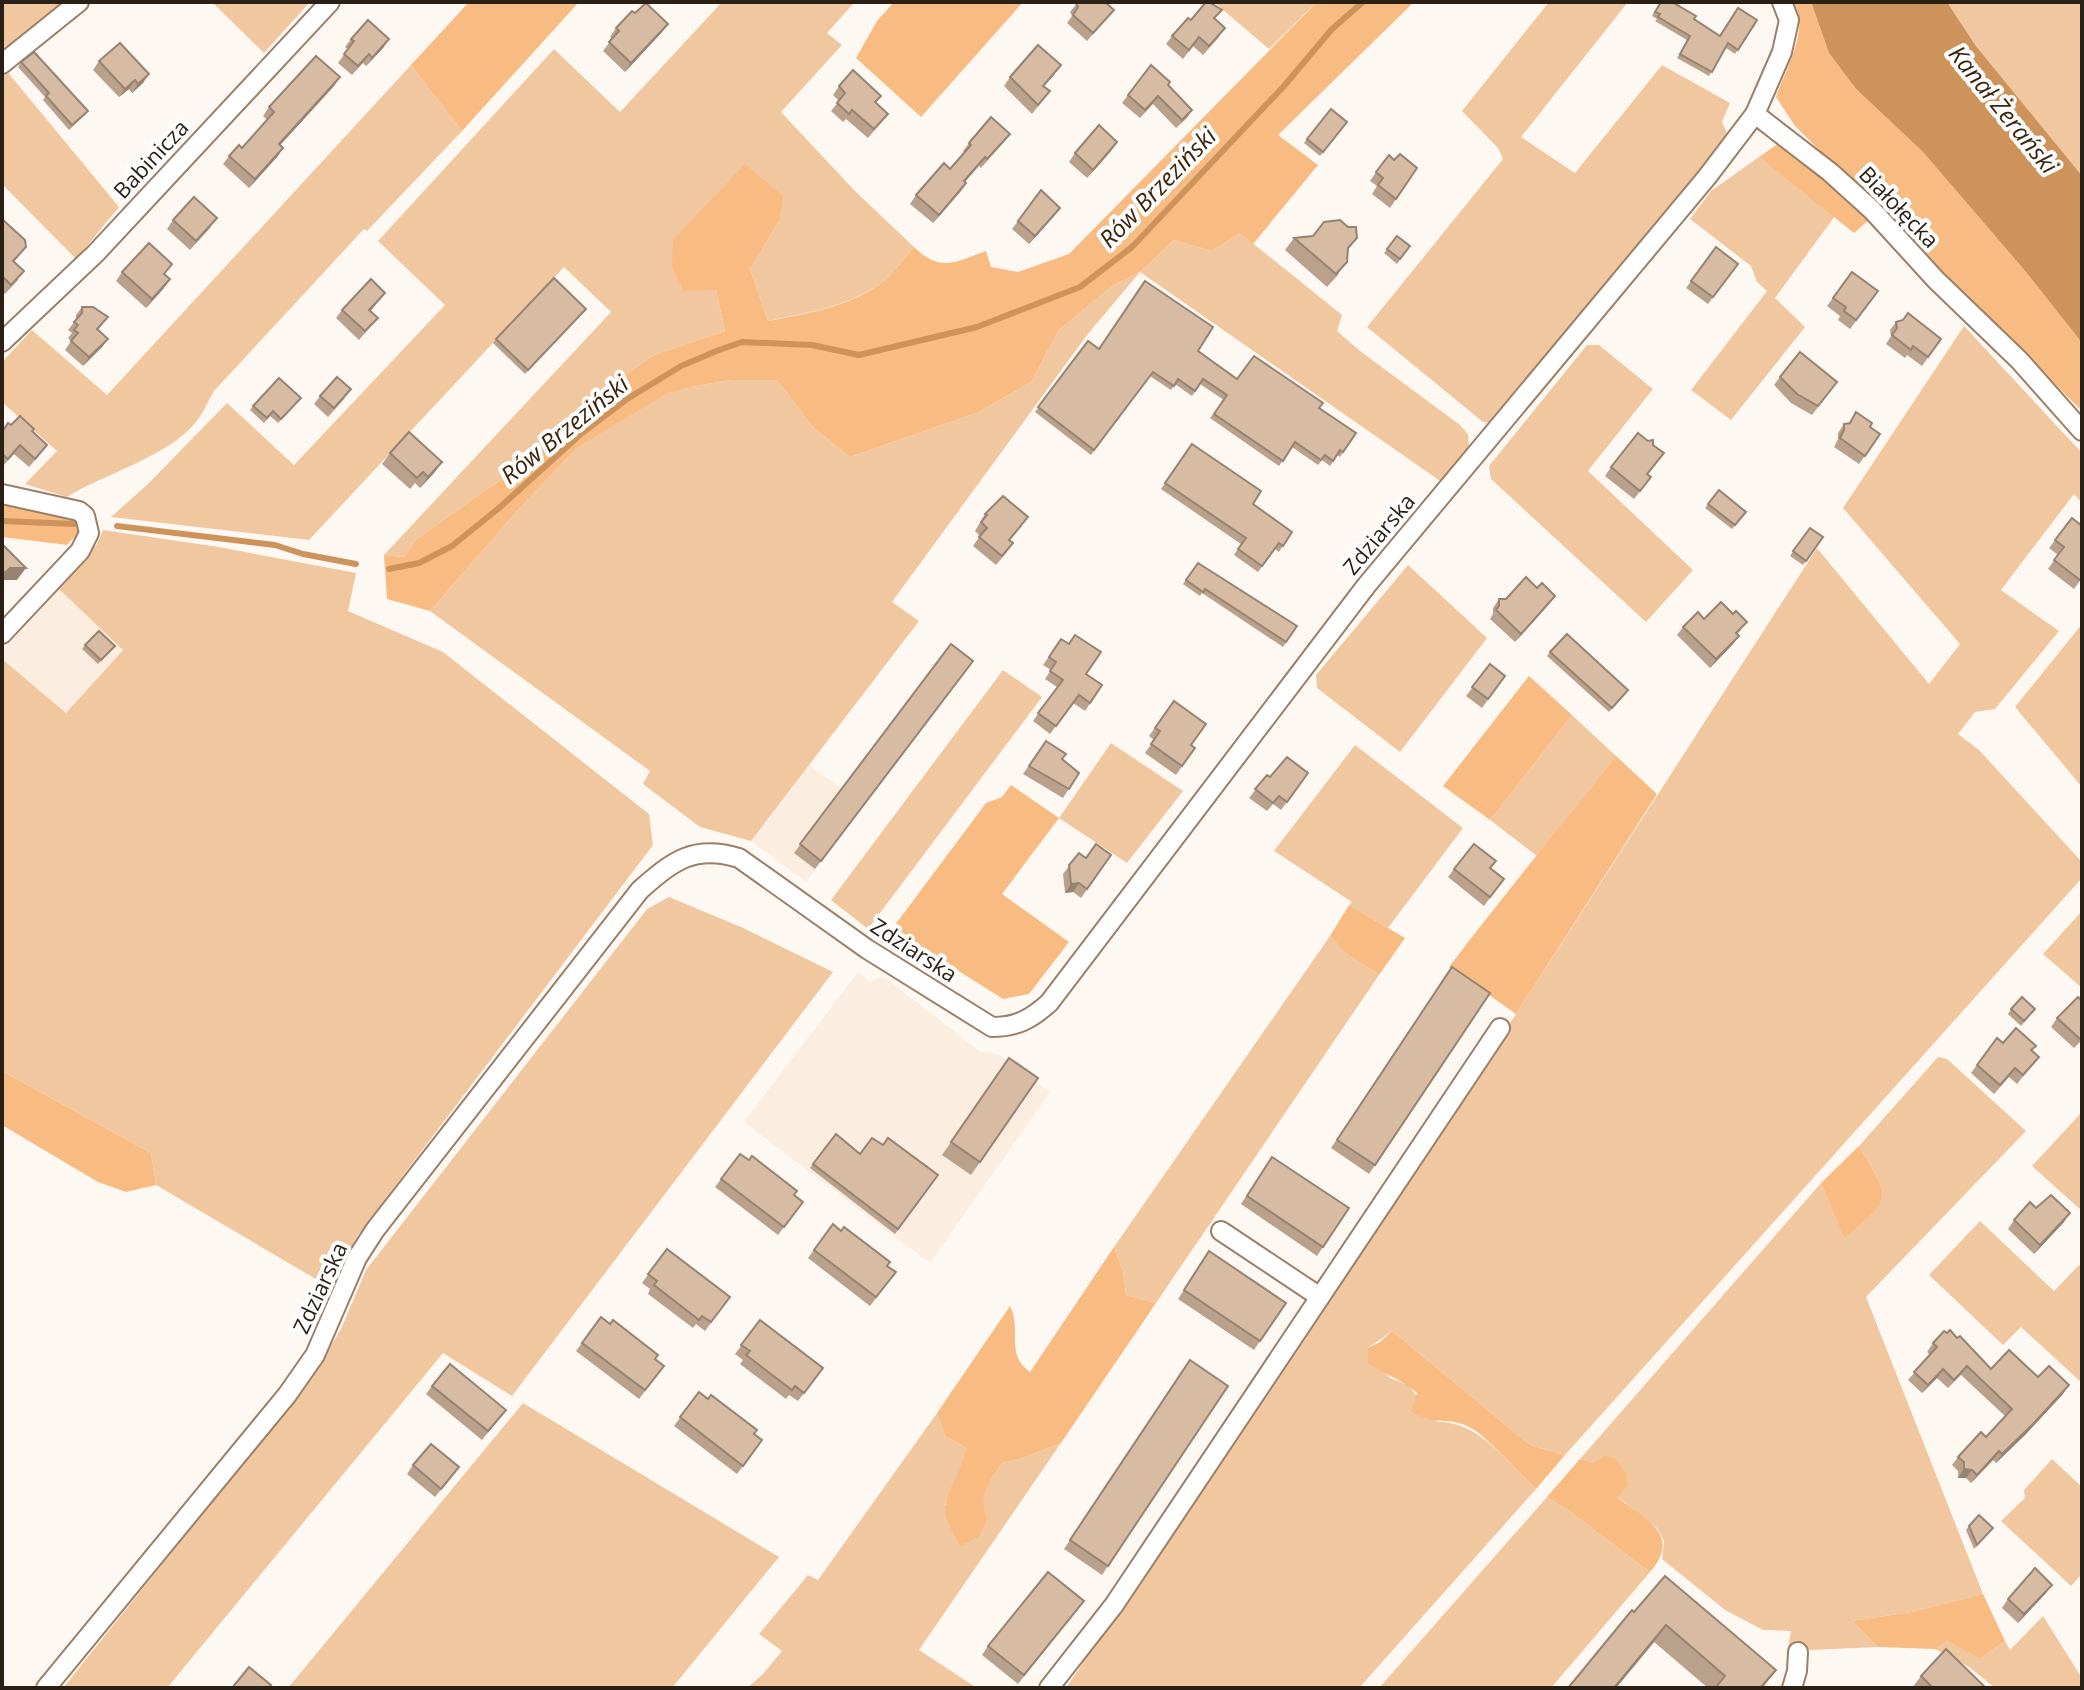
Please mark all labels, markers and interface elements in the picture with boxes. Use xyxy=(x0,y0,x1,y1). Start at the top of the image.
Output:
water label: Kanał Żerański xyxy=(1942,38,2067,181)
street label: Babinicza xyxy=(106,112,195,204)
water label: Rów Brzeziński xyxy=(1091,119,1224,254)
street label: Białołęcka xyxy=(1853,159,1946,254)
water label: Rów Brzeziński xyxy=(493,366,636,491)
street label: Zdziarska xyxy=(1335,486,1421,580)
street label: Zdziarska xyxy=(866,910,964,988)
street label: Zdziarska xyxy=(285,1237,353,1338)

